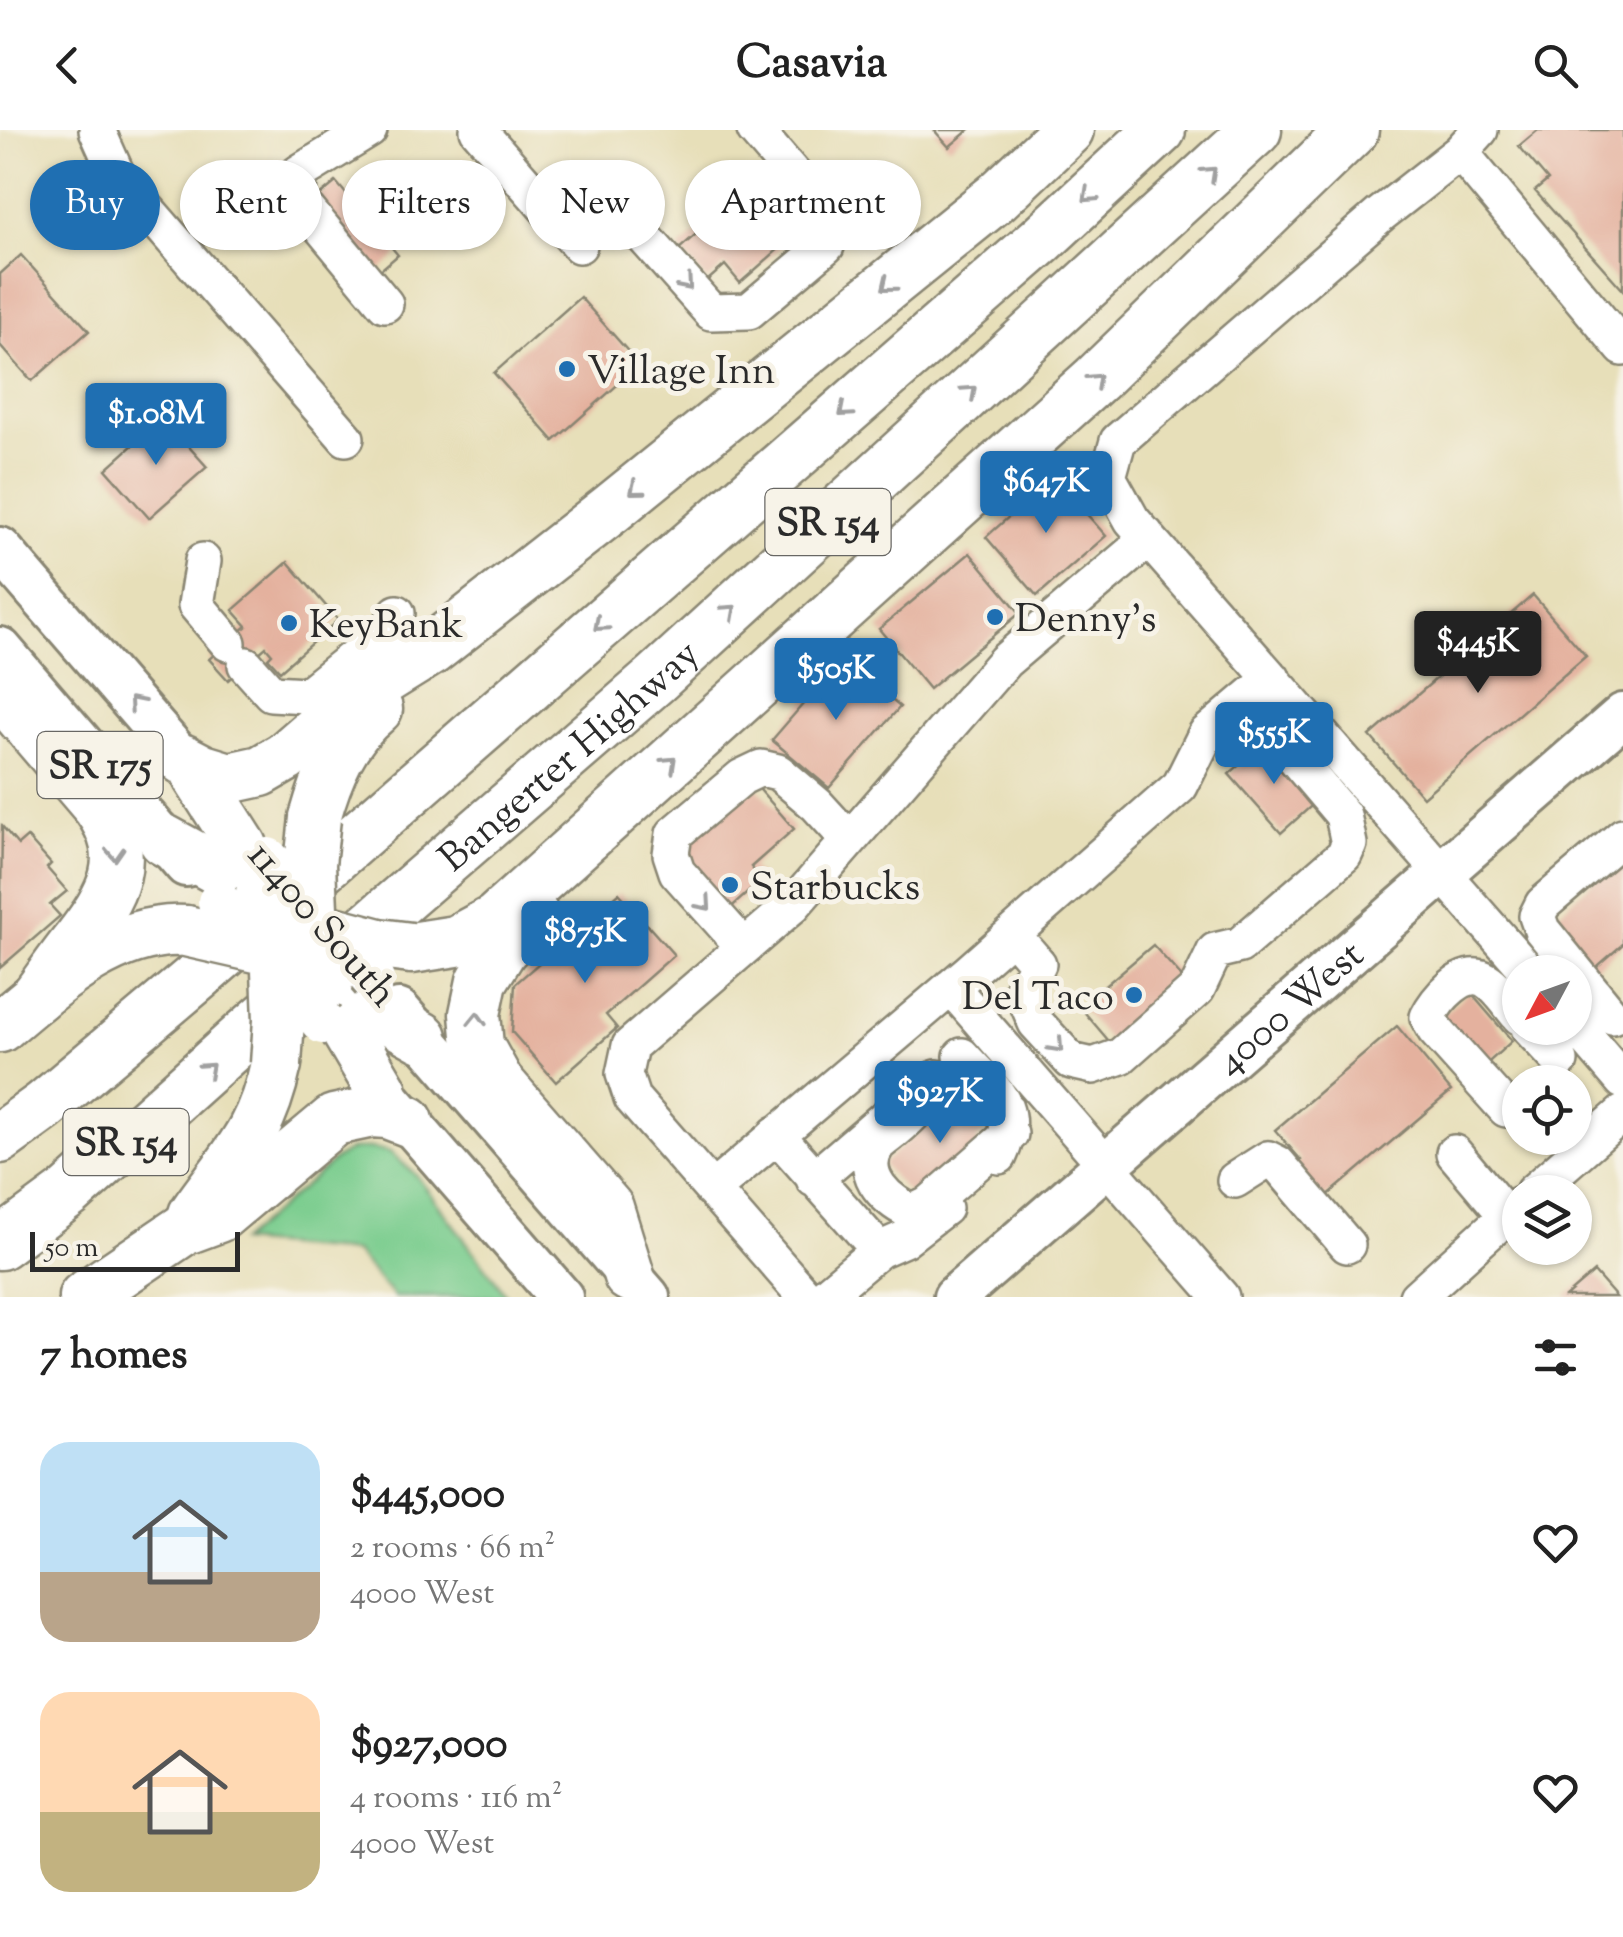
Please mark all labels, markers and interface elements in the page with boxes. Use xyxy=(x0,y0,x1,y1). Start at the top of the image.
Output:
text: Casavia xyxy=(736,33,887,98)
icon: back xyxy=(40,38,95,93)
icon: search xyxy=(1528,38,1583,93)
chip: Buy xyxy=(30,160,160,250)
chip: Rent xyxy=(180,160,322,250)
chip: Filters xyxy=(342,160,506,250)
chip: New xyxy=(526,160,665,250)
chip: Apartment xyxy=(685,160,921,250)
one-way arrow xyxy=(1198,167,1217,185)
one-way arrow xyxy=(1082,184,1101,202)
one-way arrow xyxy=(674,272,692,291)
one-way arrow xyxy=(882,273,900,291)
place label: Village Inn xyxy=(587,345,775,402)
marker: Village Inn xyxy=(556,358,578,380)
one-way arrow xyxy=(1083,374,1101,392)
pin: $1.08M xyxy=(75,383,237,468)
one-way arrow xyxy=(958,386,977,404)
text: $1.08M xyxy=(107,392,205,438)
one-way arrow xyxy=(838,400,857,418)
pin: $647K xyxy=(976,451,1116,536)
text: $647K xyxy=(1002,460,1090,506)
one-way arrow xyxy=(629,477,647,495)
road number: SR 154 xyxy=(766,489,890,555)
place label: Denny's xyxy=(1015,593,1156,650)
place label: KeyBank xyxy=(309,599,463,656)
one-way arrow xyxy=(718,605,737,623)
marker: Denny's xyxy=(984,606,1006,628)
pin: $445K xyxy=(1408,611,1548,696)
marker: KeyBank xyxy=(278,612,300,634)
one-way arrow xyxy=(593,614,612,632)
text: $445K xyxy=(1436,620,1520,666)
street label: Bangerter Highway xyxy=(428,629,714,888)
pin: $505K xyxy=(766,638,906,723)
text: $505K xyxy=(796,647,876,693)
one-way arrow xyxy=(128,696,146,715)
pin: $555K xyxy=(1204,702,1344,787)
text: $555K xyxy=(1237,711,1311,757)
road number: SR 175 xyxy=(38,732,162,798)
one-way arrow xyxy=(658,757,677,775)
street label: 11400 South xyxy=(232,830,409,1022)
one-way arrow xyxy=(104,846,125,862)
place label: Starbucks xyxy=(750,861,920,918)
marker: Starbucks xyxy=(719,874,741,896)
one-way arrow xyxy=(694,892,712,911)
pin: $875K xyxy=(515,901,655,986)
text: $875K xyxy=(543,910,627,956)
street label: 4000 West xyxy=(1204,929,1378,1091)
north arrow xyxy=(1502,955,1592,1045)
map controls xyxy=(1502,955,1592,1265)
place label: Del Taco xyxy=(962,971,1114,1028)
marker: Del Taco xyxy=(1123,984,1145,1006)
one-way arrow xyxy=(466,1011,487,1026)
one-way arrow xyxy=(1045,1034,1063,1053)
pin: $927K xyxy=(870,1061,1010,1146)
one-way arrow xyxy=(196,1062,215,1080)
button: locate xyxy=(1502,1065,1592,1155)
text: $927K xyxy=(897,1070,983,1116)
road number: SR 154 xyxy=(64,1109,188,1175)
button: layers xyxy=(1502,1175,1592,1265)
scale bar xyxy=(30,1227,240,1272)
text: 50 m xyxy=(45,1229,99,1269)
text: 7 homes xyxy=(40,1327,188,1387)
icon: filters xyxy=(1528,1330,1583,1385)
text: $445,000 xyxy=(350,1466,505,1526)
icon: home xyxy=(120,1482,240,1602)
icon: heart xyxy=(1528,1515,1583,1570)
text: 2 rooms · 66 m² xyxy=(350,1526,555,1572)
text: 4000 West xyxy=(350,1572,494,1618)
text: $927,000 xyxy=(350,1716,508,1776)
icon: home xyxy=(120,1732,240,1852)
icon: heart xyxy=(1528,1765,1583,1820)
text: 4 rooms · 116 m² xyxy=(350,1776,562,1822)
text: 4000 West xyxy=(350,1822,494,1868)

